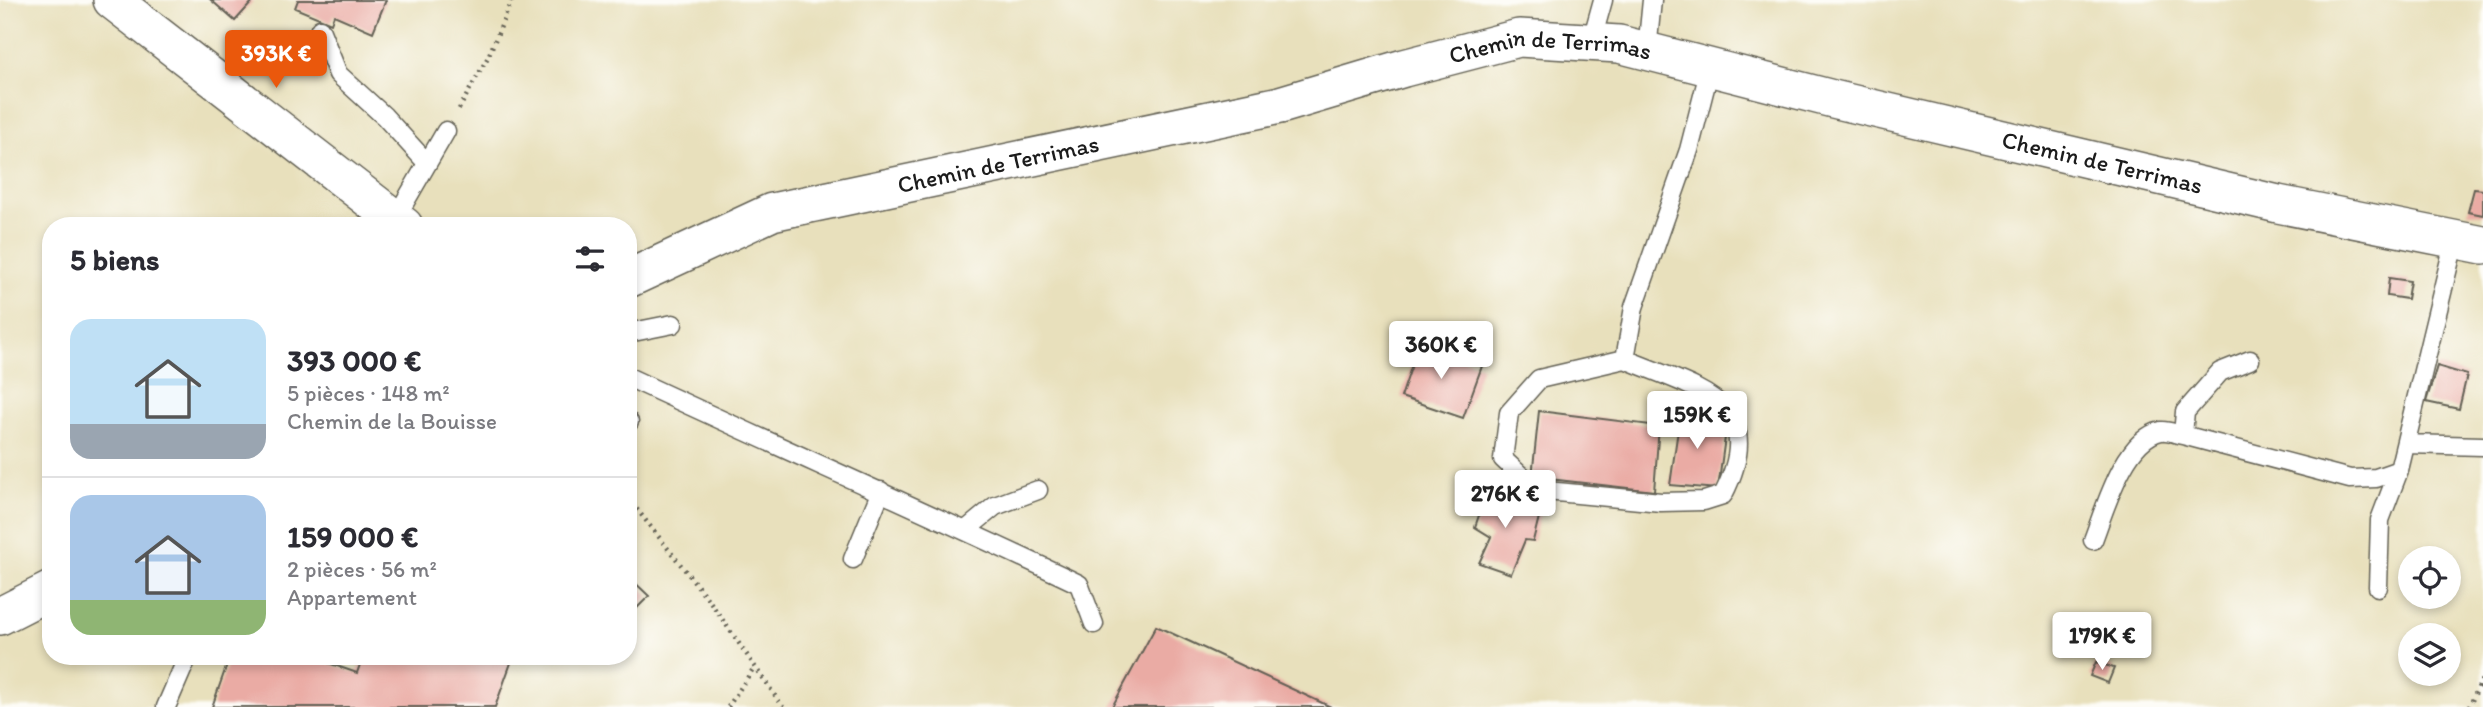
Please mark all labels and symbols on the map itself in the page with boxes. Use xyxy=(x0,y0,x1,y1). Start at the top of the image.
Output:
street label: Chemin de Terrimas xyxy=(1446,23,1655,70)
pin: 393K € xyxy=(219,31,333,90)
street label: Chemin de Terrimas xyxy=(1999,124,2206,200)
street label: Chemin de Terrimas xyxy=(895,129,1101,199)
pin: 360K € xyxy=(1384,322,1498,381)
pin: 159K € xyxy=(1640,392,1754,451)
pin: 276K € xyxy=(1448,470,1562,530)
pin: 179K € xyxy=(2045,612,2159,672)

